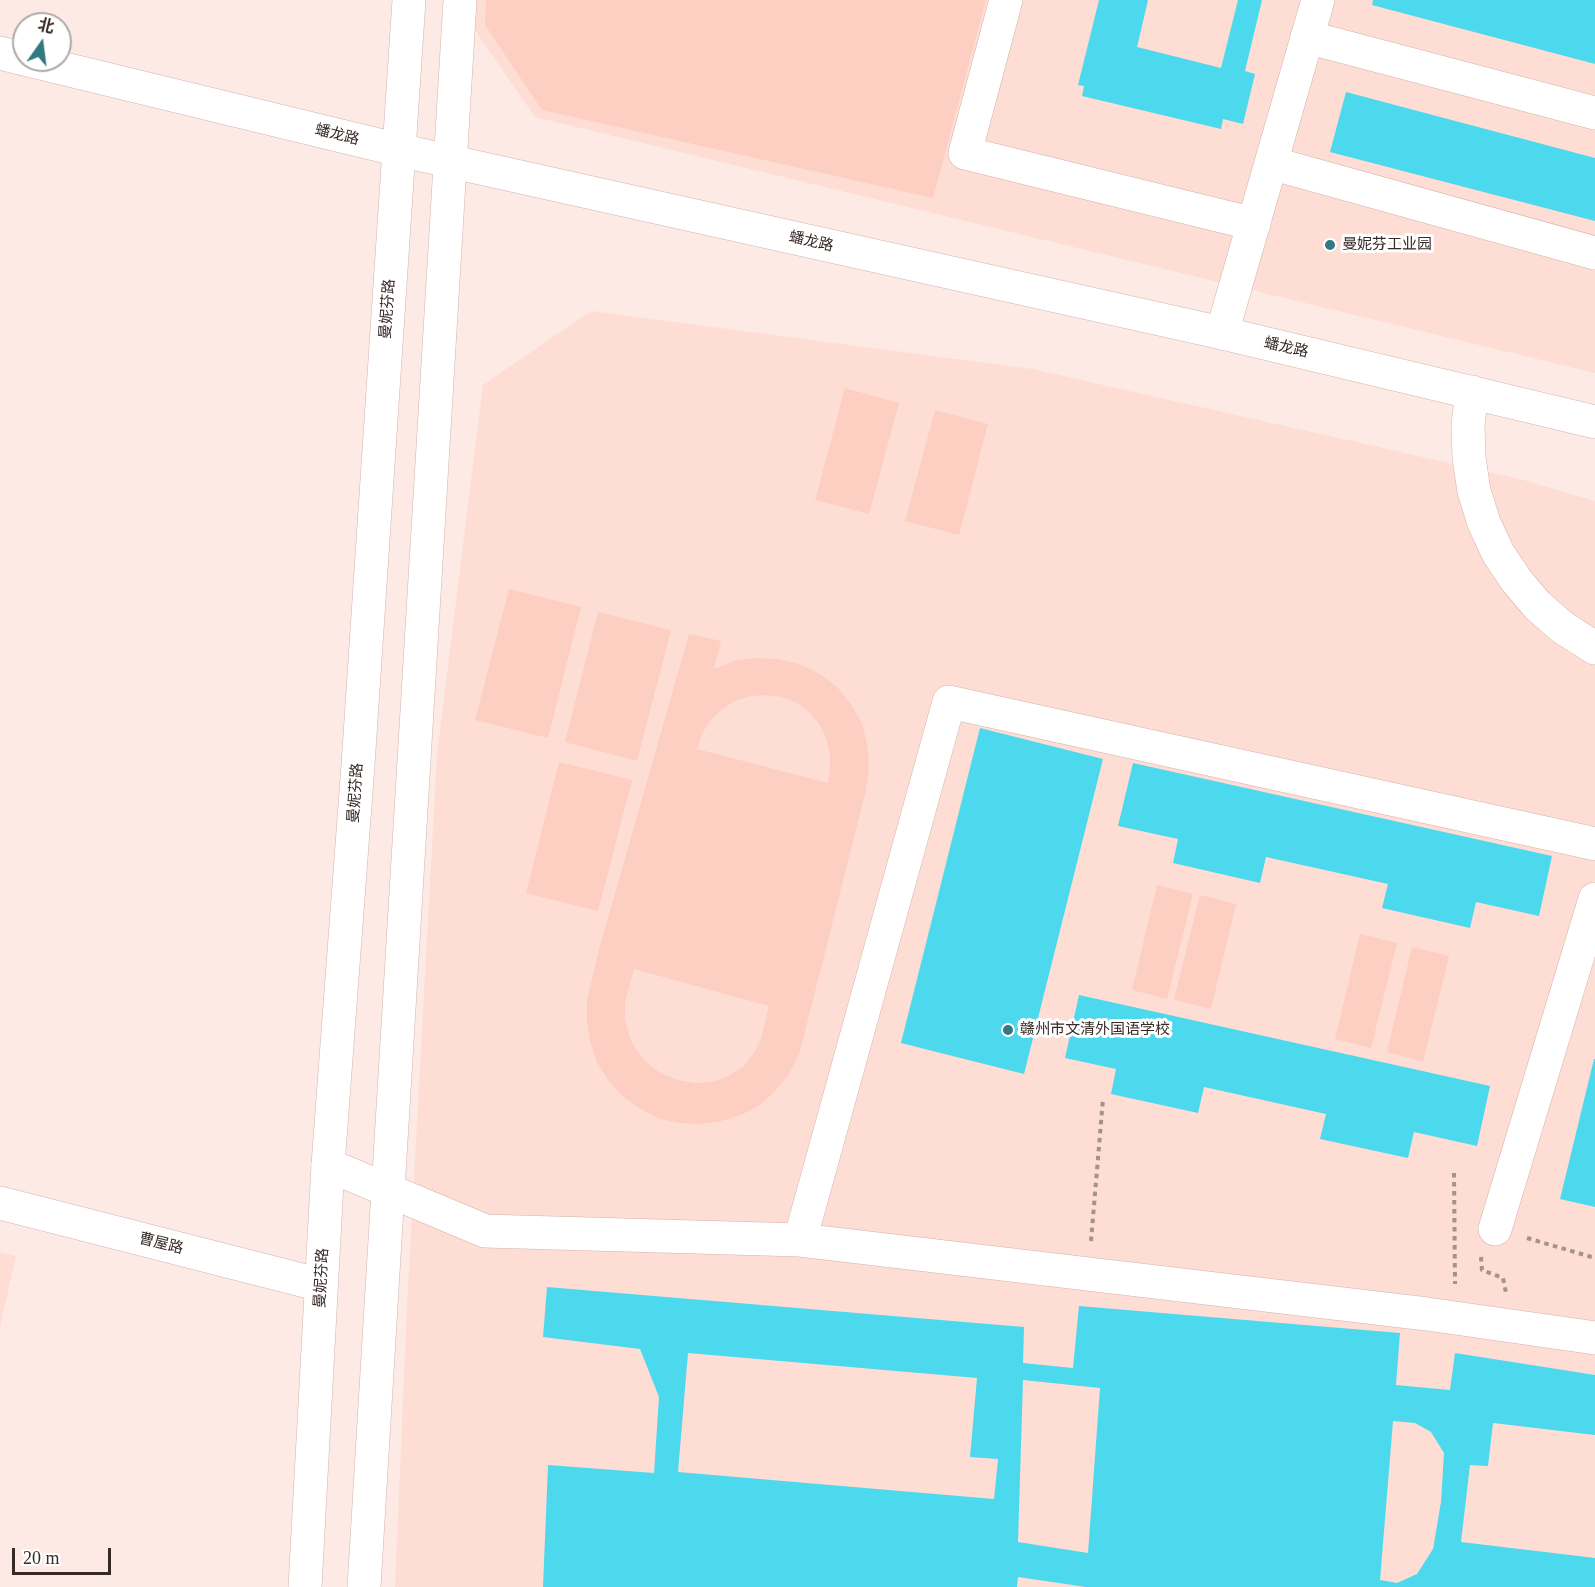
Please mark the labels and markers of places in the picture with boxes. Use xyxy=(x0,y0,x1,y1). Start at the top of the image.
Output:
place label: 曼妮芬工业园 xyxy=(1342,236,1432,254)
marker: 曼妮芬工业园 xyxy=(1323,238,1337,252)
place label: 赣州市文清外国语学校 xyxy=(1020,1021,1170,1039)
marker: 赣州市文清外国语学校 xyxy=(1001,1023,1015,1037)

